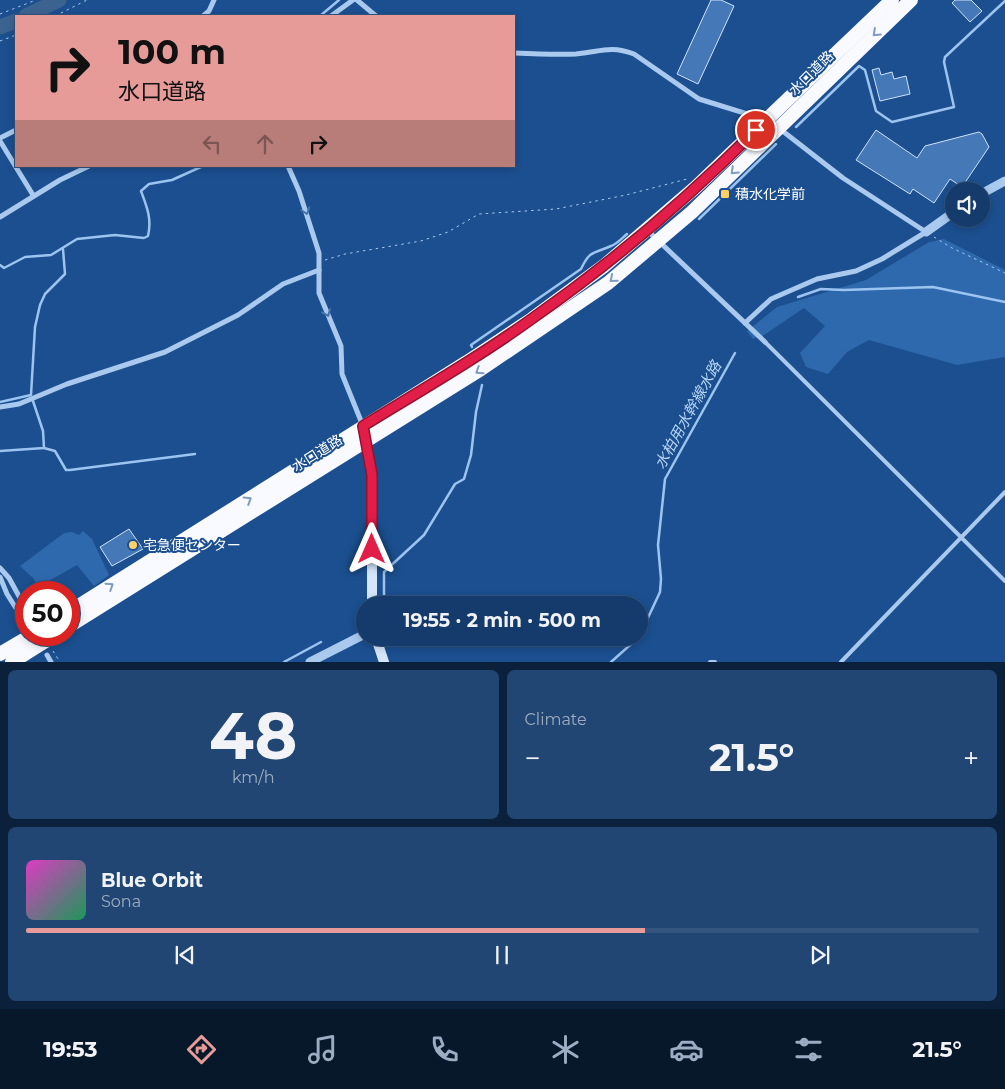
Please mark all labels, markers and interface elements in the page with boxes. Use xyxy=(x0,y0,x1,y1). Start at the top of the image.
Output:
one-way arrow xyxy=(872,27,881,36)
text: 100 m xyxy=(118,30,226,73)
icon: right xyxy=(35,35,100,100)
street label: 水口道路 xyxy=(785,47,837,99)
text: 水口道路 xyxy=(118,78,206,105)
pin xyxy=(735,109,777,151)
icon: arrive xyxy=(742,116,770,144)
icon: left xyxy=(198,130,226,158)
icon: ahead xyxy=(251,130,279,158)
icon: right xyxy=(304,130,332,158)
one-way arrow xyxy=(731,165,740,174)
map controls xyxy=(945,182,990,227)
button: sound xyxy=(945,182,990,227)
place label: 積水化学前 xyxy=(735,185,805,203)
marker: 積水化学前 xyxy=(719,188,731,200)
one-way arrow xyxy=(300,207,310,215)
one-way arrow xyxy=(610,274,619,282)
one-way arrow xyxy=(321,308,332,317)
water label: 水柏用水幹線水路 xyxy=(650,356,726,472)
one-way arrow xyxy=(475,364,484,374)
street label: 水口道路 xyxy=(288,431,346,475)
one-way arrow xyxy=(242,496,251,506)
position arrow xyxy=(345,522,397,574)
place label: 宅急便センター xyxy=(143,536,241,554)
marker: 宅急便センター xyxy=(127,539,139,551)
speed limit sign: 50 xyxy=(15,581,80,646)
one-way arrow xyxy=(104,582,113,592)
text: 19:55 · 2 min · 500 m xyxy=(403,609,601,632)
text: 48 xyxy=(209,696,297,775)
text: Climate xyxy=(525,710,587,729)
text: 21.5° xyxy=(709,734,795,781)
text: − xyxy=(525,741,541,775)
text: + xyxy=(963,741,979,775)
text: km/h xyxy=(232,768,275,787)
text: Blue Orbit xyxy=(101,869,203,892)
text: Sona xyxy=(101,892,141,911)
icon: previous xyxy=(171,941,199,969)
icon: pause xyxy=(488,941,516,969)
icon: next xyxy=(806,941,834,969)
icon: directions xyxy=(184,1032,219,1067)
icon: music xyxy=(305,1032,340,1067)
icon: phone xyxy=(427,1032,462,1067)
icon: climate xyxy=(548,1032,583,1067)
icon: car xyxy=(669,1032,704,1067)
icon: filters xyxy=(791,1032,826,1067)
text: 19:53 xyxy=(43,1036,98,1063)
text: 21.5° xyxy=(912,1036,962,1063)

